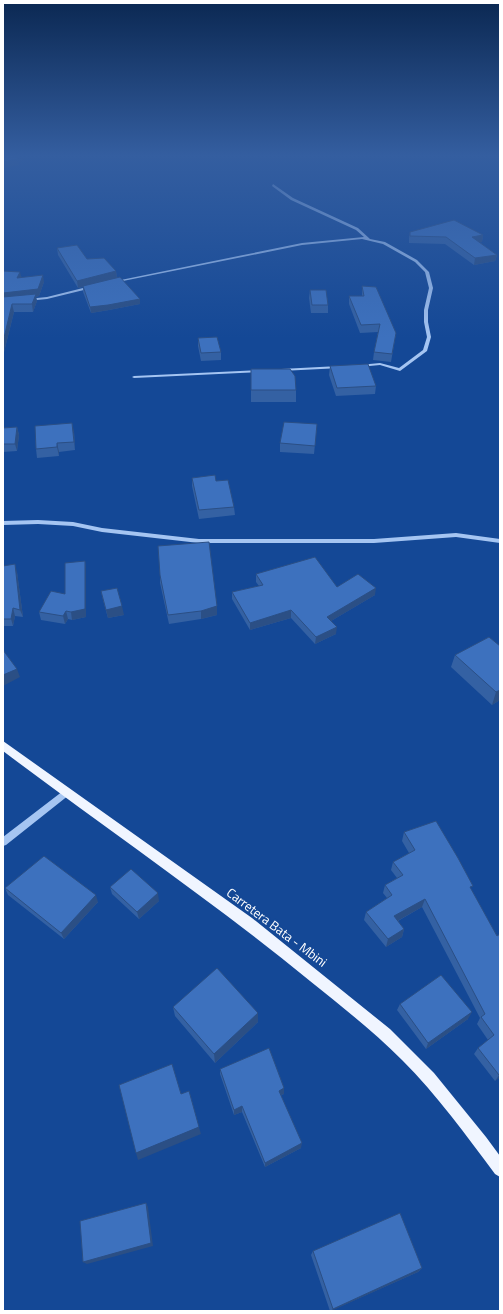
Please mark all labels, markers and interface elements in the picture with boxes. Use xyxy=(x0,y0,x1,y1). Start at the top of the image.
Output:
street label: Carretera Bata - Mbini xyxy=(222,882,332,972)

